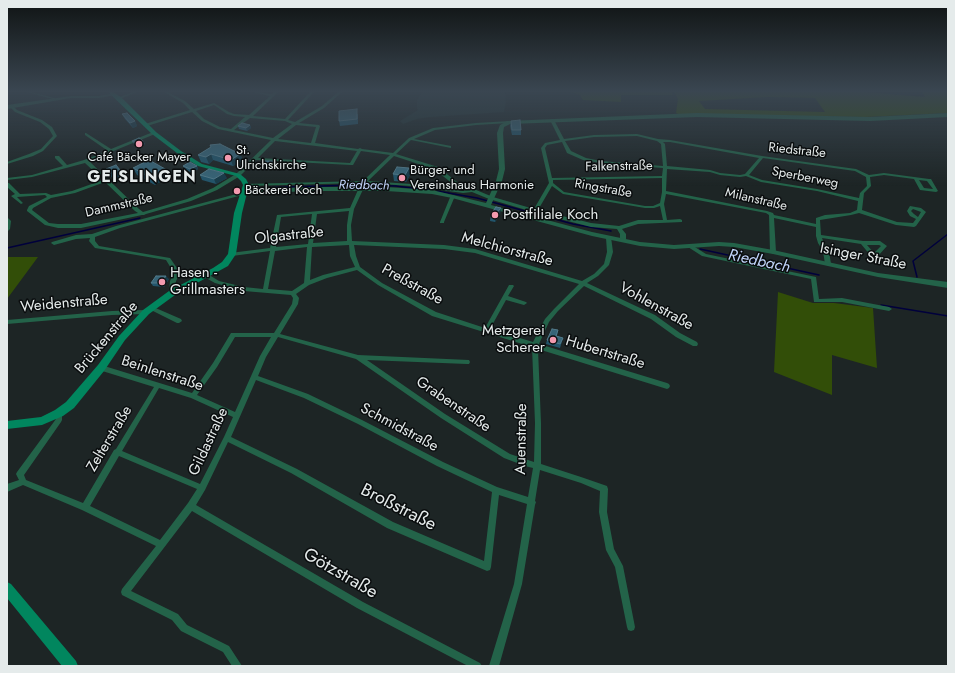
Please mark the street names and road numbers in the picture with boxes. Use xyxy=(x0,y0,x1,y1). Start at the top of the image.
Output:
street label: Riedstraße xyxy=(767,140,827,162)
street label: Falkenstraße xyxy=(585,159,653,175)
street label: Sperberweg xyxy=(770,164,840,192)
street label: Ringstraße xyxy=(573,176,633,202)
street label: Milanstraße xyxy=(724,185,788,215)
street label: Dammstraße xyxy=(84,191,154,221)
street label: Olgastraße xyxy=(254,223,324,249)
street label: Melchiorstraße xyxy=(459,229,555,271)
street label: Isinger Straße xyxy=(818,240,908,274)
street label: Preßstraße xyxy=(378,261,446,309)
street label: Vohlenstraße xyxy=(616,279,696,335)
street label: Weidenstraße xyxy=(20,291,108,317)
street label: Brückenstraße xyxy=(72,298,142,378)
street label: Hubertstraße xyxy=(563,332,647,374)
street label: Beinlenstraße xyxy=(119,352,205,396)
street label: Grabenstraße xyxy=(412,373,494,437)
street label: Schmidstraße xyxy=(357,400,441,456)
street label: Zelterstraße xyxy=(83,403,137,475)
street label: Auenstraße xyxy=(512,403,532,475)
street label: Gildastraße xyxy=(185,405,233,479)
street label: Broßstraße xyxy=(357,480,439,536)
street label: Götzstraße xyxy=(299,544,381,604)

